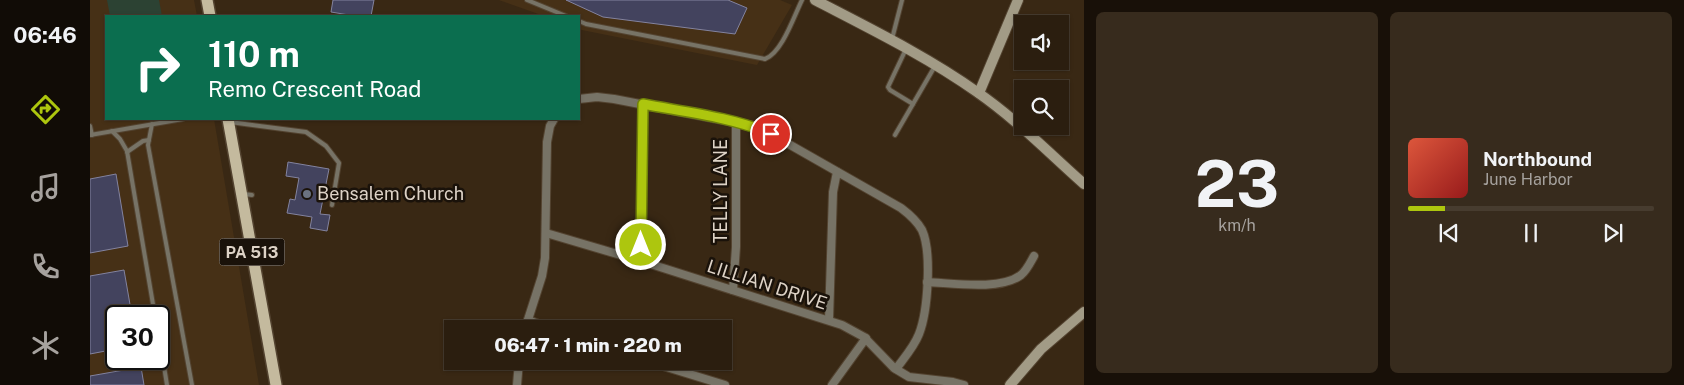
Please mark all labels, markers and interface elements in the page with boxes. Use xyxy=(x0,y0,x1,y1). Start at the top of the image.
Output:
map controls xyxy=(1014,15,1069,135)
button: sound xyxy=(1014,15,1069,70)
text: 06:46 xyxy=(13,22,77,48)
text: 110 m xyxy=(208,34,300,75)
icon: right xyxy=(125,35,190,100)
text: Remo Crescent Road xyxy=(208,76,421,102)
button: search xyxy=(1014,80,1069,135)
icon: directions xyxy=(28,92,63,127)
pin xyxy=(750,113,792,155)
icon: arrive xyxy=(757,120,785,148)
street label: TELLY LANE xyxy=(710,139,731,243)
text: 23 xyxy=(1195,145,1279,222)
text: Northbound xyxy=(1483,148,1592,170)
icon: music xyxy=(28,170,63,205)
text: June Harbor xyxy=(1483,170,1573,189)
place label: Bensalem Church xyxy=(317,183,464,204)
marker: Bensalem Church xyxy=(301,188,313,200)
text: km/h xyxy=(1218,216,1256,235)
position arrow xyxy=(614,218,666,270)
icon: previous xyxy=(1435,219,1463,247)
icon: pause xyxy=(1517,219,1545,247)
icon: next xyxy=(1599,219,1627,247)
road number: PA 513 xyxy=(220,238,284,266)
icon: phone xyxy=(28,249,63,284)
street label: LILLIAN DRIVE xyxy=(704,255,830,314)
speed limit sign: 30 xyxy=(105,305,170,370)
icon: climate xyxy=(28,328,63,363)
text: 06:47 · 1 min · 220 m xyxy=(494,334,682,356)

